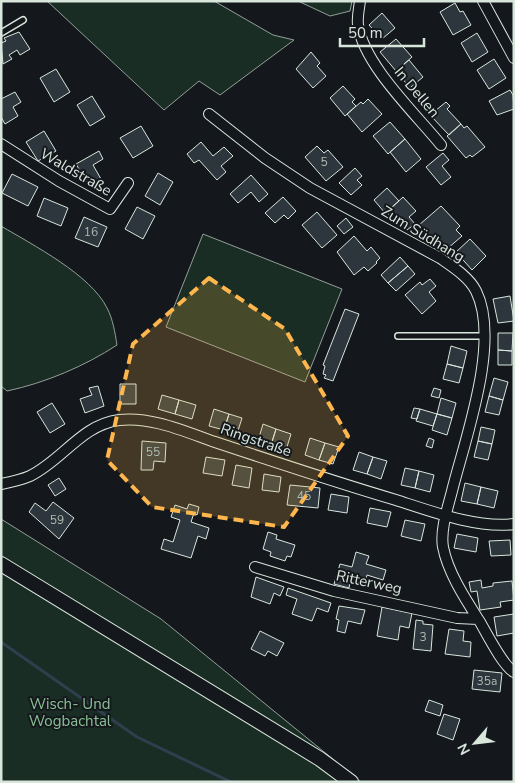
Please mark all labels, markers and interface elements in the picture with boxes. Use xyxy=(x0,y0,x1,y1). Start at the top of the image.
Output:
scale bar xyxy=(340,15,424,47)
text: 50 m xyxy=(348,23,383,43)
street label: In Dellen xyxy=(390,62,444,122)
street label: Waldstraße xyxy=(37,143,115,201)
house number: 5 xyxy=(320,154,328,170)
street label: Zum Südhang xyxy=(378,201,468,267)
house number: 16 xyxy=(84,224,98,240)
street label: Ringstraße xyxy=(218,419,294,461)
house number: 55 xyxy=(146,444,160,460)
house number: 45 xyxy=(297,488,311,504)
house number: 59 xyxy=(50,512,64,528)
street label: Ritterweg xyxy=(334,565,404,599)
house number: 3 xyxy=(419,629,427,645)
house number: 35a xyxy=(477,673,497,689)
park label: Wisch- Und Wogbachtal xyxy=(29,694,112,731)
north arrow xyxy=(450,718,500,768)
text: N xyxy=(453,740,475,758)

